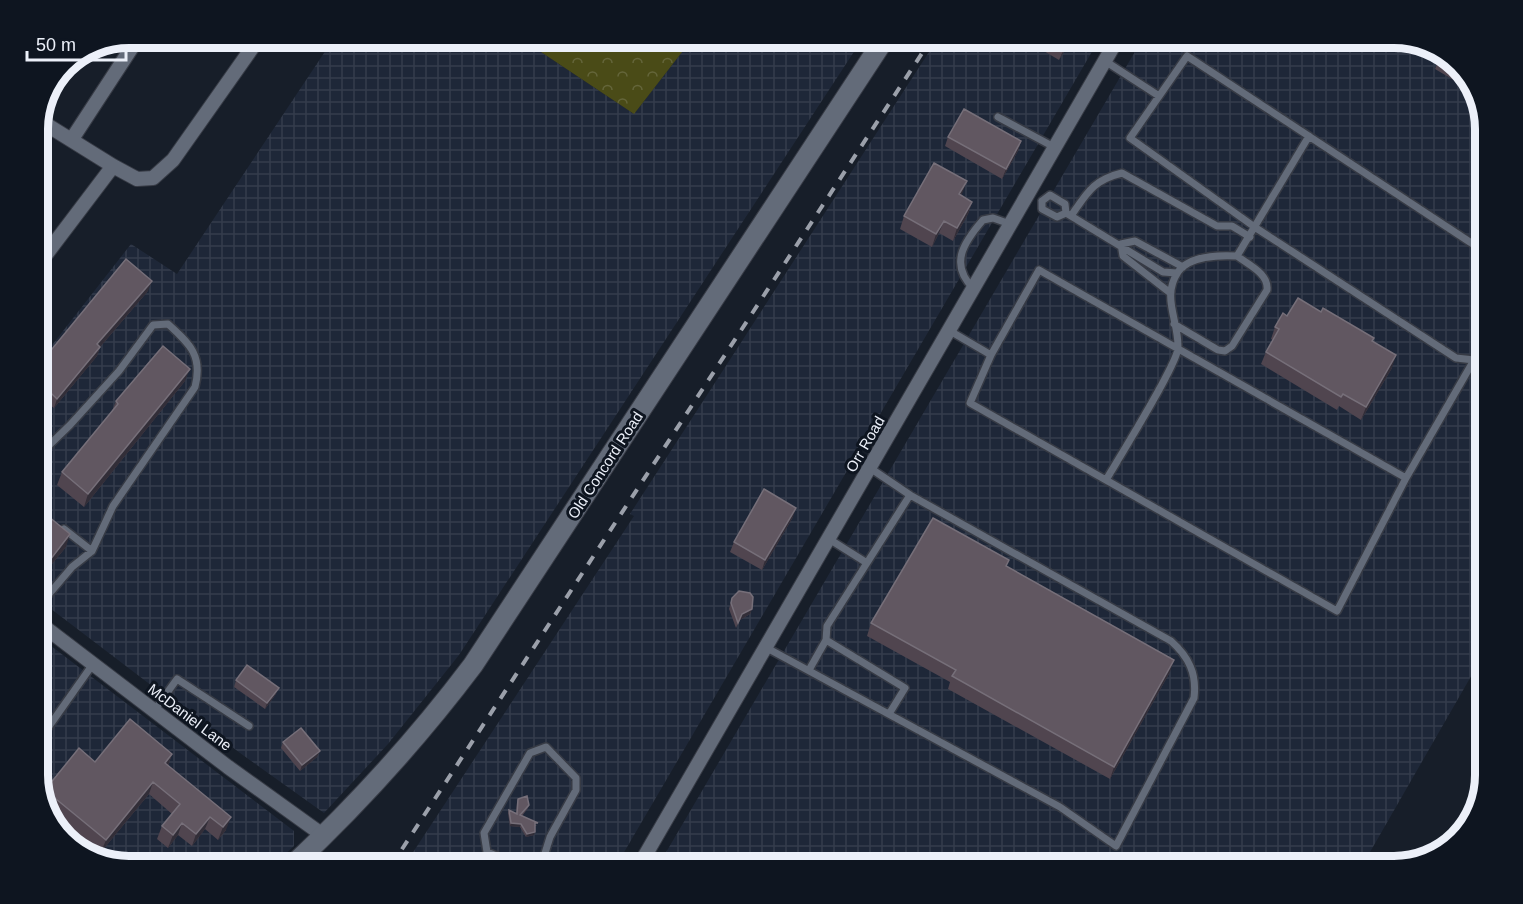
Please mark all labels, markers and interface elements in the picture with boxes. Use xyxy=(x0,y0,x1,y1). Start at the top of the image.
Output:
scale bar xyxy=(27,24,126,62)
text: 50 m xyxy=(36,35,76,55)
street label: Old Concord Road xyxy=(564,408,646,522)
street label: Orr Road xyxy=(842,413,888,475)
street label: McDaniel Lane xyxy=(145,680,235,754)

